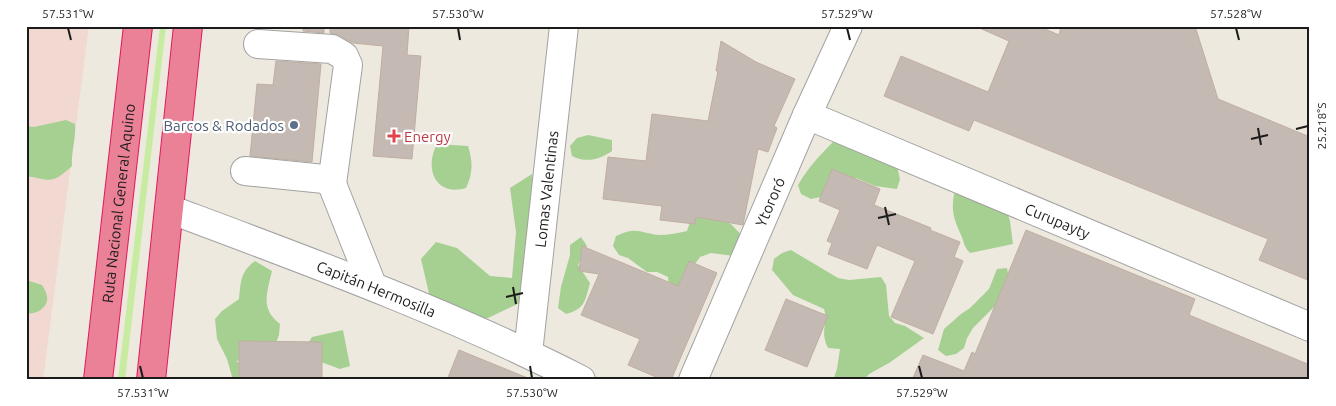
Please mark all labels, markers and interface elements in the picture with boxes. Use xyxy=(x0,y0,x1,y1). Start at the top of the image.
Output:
text: 57.531°W xyxy=(42,7,94,20)
text: 57.530°W xyxy=(432,7,484,20)
text: 57.529°W xyxy=(821,7,873,20)
text: 57.528°W xyxy=(1210,7,1262,20)
street label: Ruta Nacional General Aquino xyxy=(98,103,138,304)
text: 25.218°S xyxy=(1315,103,1328,149)
place label: Barcos & Rodados xyxy=(164,117,284,134)
marker: Barcos & Rodados xyxy=(288,119,300,131)
place label: Energy xyxy=(404,128,451,145)
marker: Energy xyxy=(388,130,400,142)
street label: Lomas Valentinas xyxy=(531,130,561,248)
street label: Ytororó xyxy=(752,174,788,229)
street label: Curupayty xyxy=(1023,199,1093,242)
street label: Capitán Hermosilla xyxy=(314,257,438,320)
text: 57.531°W xyxy=(117,386,169,399)
text: 57.530°W xyxy=(506,386,558,399)
text: 57.529°W xyxy=(896,386,948,399)

